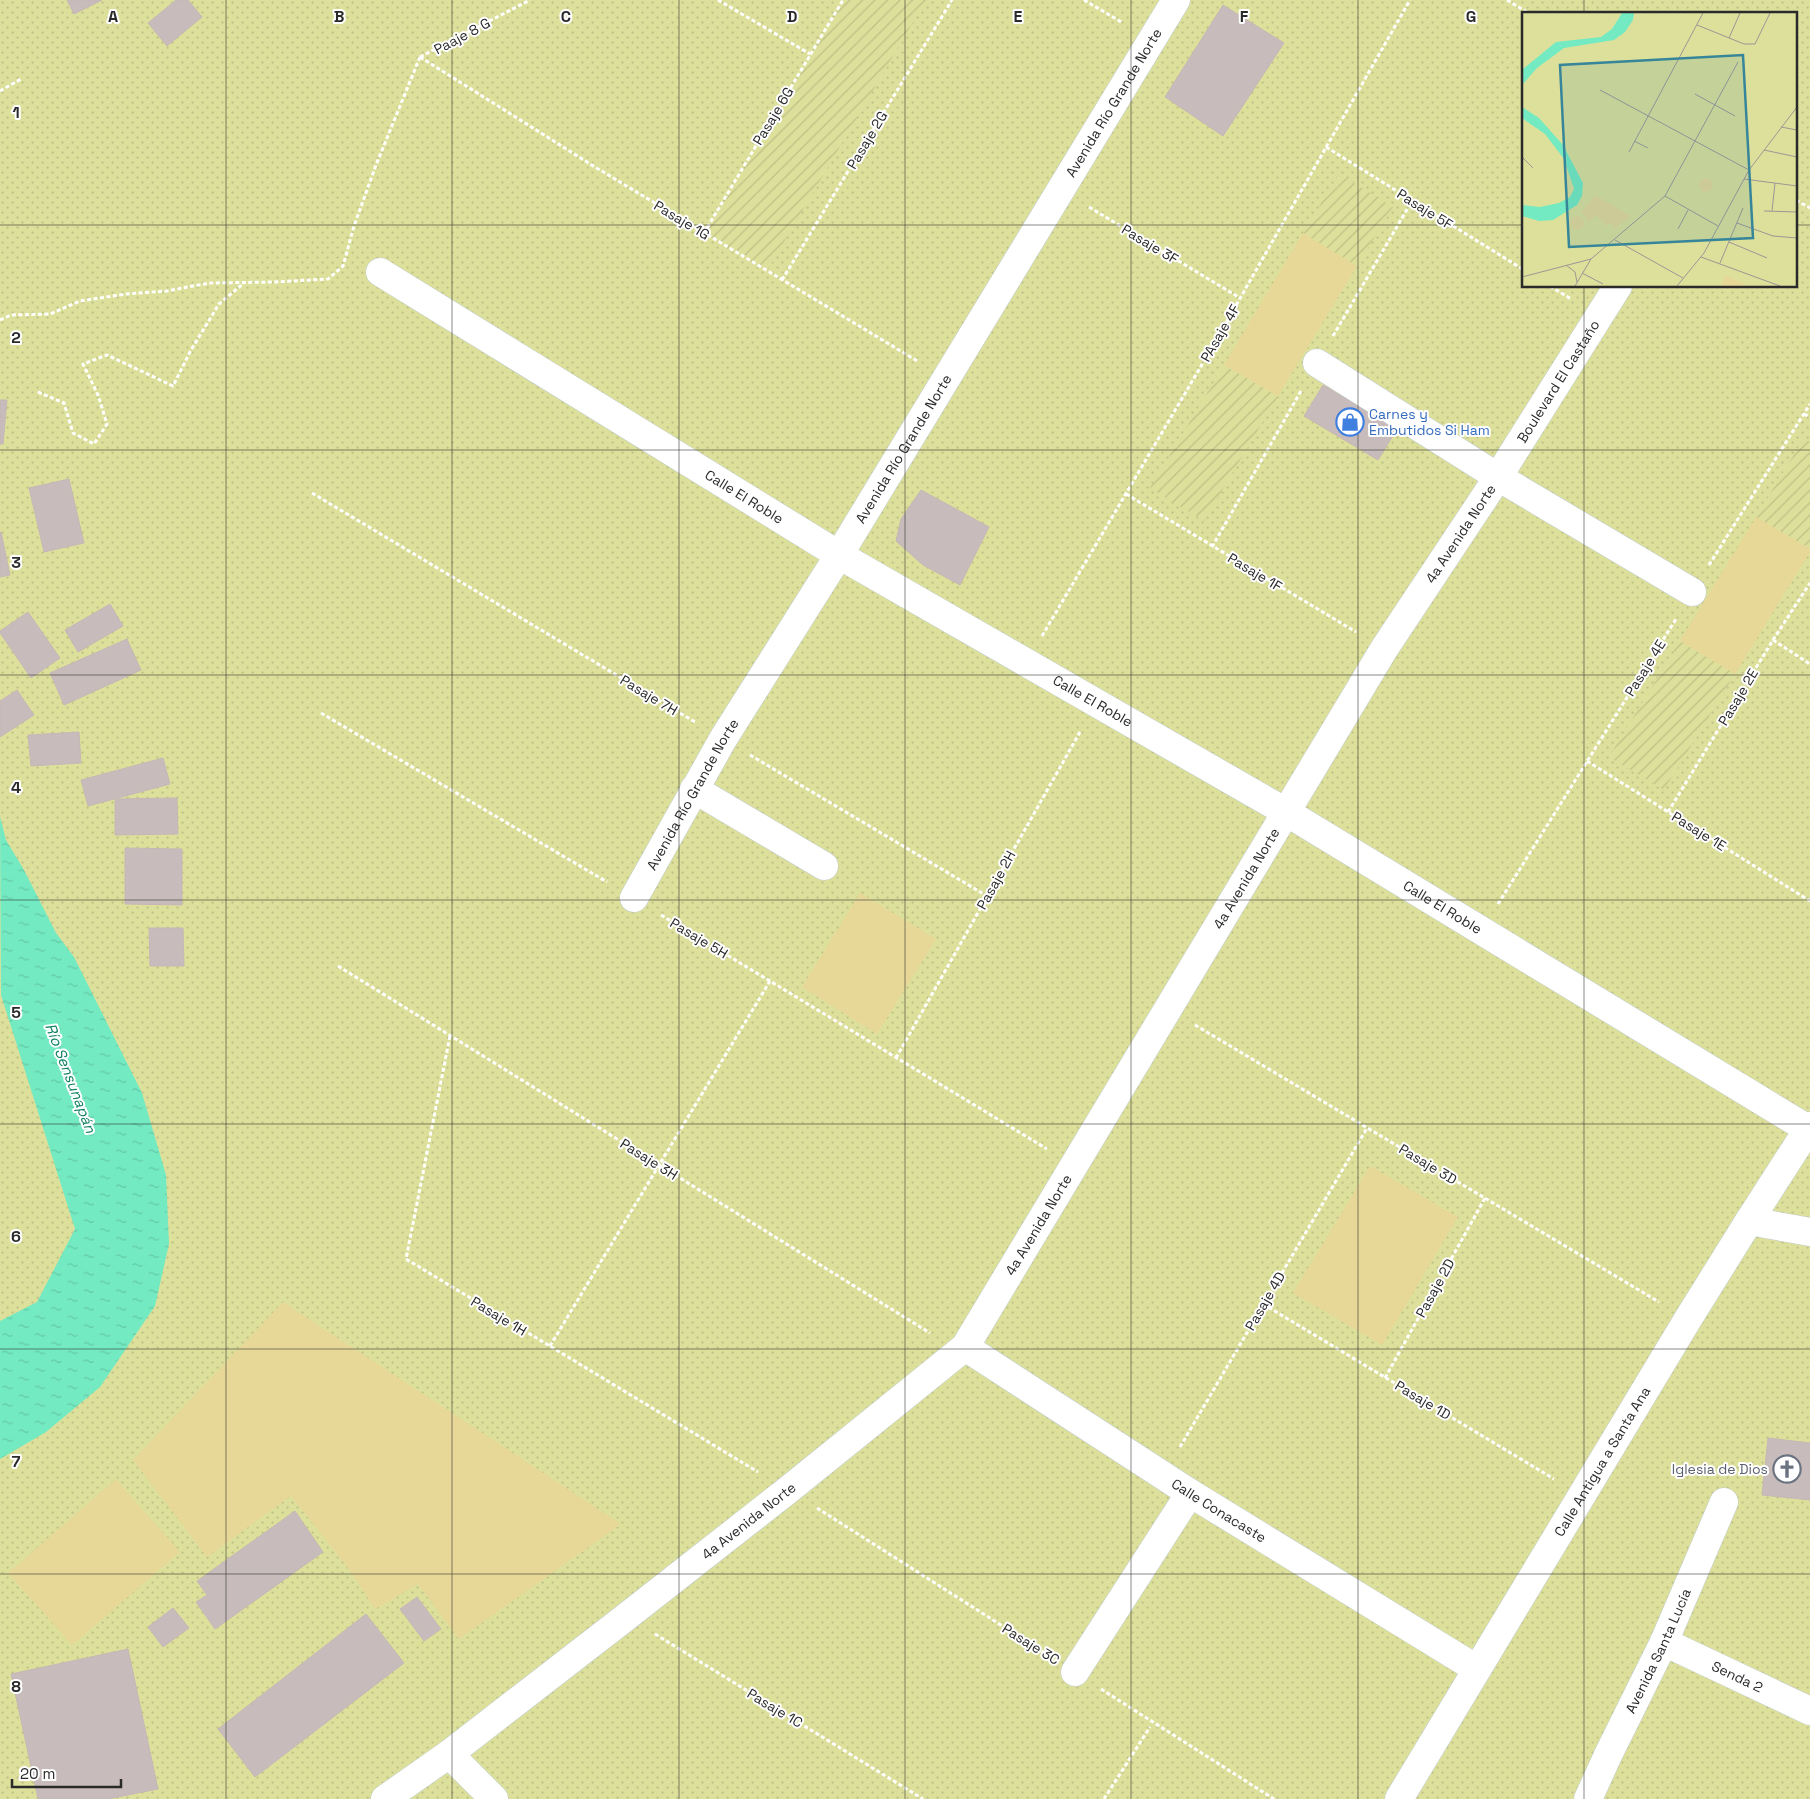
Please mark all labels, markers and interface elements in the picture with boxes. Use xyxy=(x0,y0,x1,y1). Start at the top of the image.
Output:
text: A xyxy=(108,6,118,27)
text: B xyxy=(334,6,344,27)
text: C xyxy=(561,6,571,27)
text: D xyxy=(787,6,797,27)
text: E xyxy=(1014,6,1023,27)
text: F xyxy=(1240,6,1249,27)
text: G xyxy=(1466,6,1476,27)
inset map xyxy=(1522,12,1798,288)
street label: Paaje 8 G xyxy=(431,14,493,58)
street label: Avenida Río Grande Norte xyxy=(1062,25,1166,180)
street label: Pasaje 6G xyxy=(749,84,797,148)
text: 1 xyxy=(12,102,20,123)
street label: Pasaje 2G xyxy=(843,108,891,172)
street label: Pasaje 5F xyxy=(1394,185,1457,234)
street label: Pasaje 1G xyxy=(651,196,713,244)
street label: Pasaje 3F xyxy=(1118,220,1182,268)
street label: PAsaje 4F xyxy=(1196,301,1244,365)
street label: Boulevard El Castaño xyxy=(1513,316,1604,446)
text: 2 xyxy=(11,327,21,348)
street label: Avenida Río Grande Norte xyxy=(851,371,956,527)
place label: Carnes y Embutidos Si Ham xyxy=(1369,405,1490,439)
shop icon: Carnes y Embutidos Si Ham xyxy=(1335,407,1365,437)
street label: Calle El Roble xyxy=(702,466,787,528)
street label: 4a Avenida Norte xyxy=(1421,481,1500,586)
street label: Pasaje 1F xyxy=(1224,549,1286,595)
text: 3 xyxy=(11,552,21,573)
street label: Pasaje 4E xyxy=(1621,636,1670,700)
street label: Pasaje 2E xyxy=(1714,665,1762,729)
street label: Pasaje 7H xyxy=(617,671,681,719)
street label: Calle El Roble xyxy=(1050,671,1136,731)
street label: Avenida Río Grande Norte xyxy=(642,715,743,873)
text: 4 xyxy=(11,777,21,798)
street label: Pasaje 1E xyxy=(1668,807,1730,855)
street label: 4a Avenida Norte xyxy=(1209,825,1284,932)
street label: Pasaje 2H xyxy=(972,847,1020,913)
street label: Calle El Roble xyxy=(1400,876,1485,938)
street label: Pasaje 5H xyxy=(667,914,731,962)
text: 5 xyxy=(11,1002,21,1023)
water label: Río Sensunapán xyxy=(41,1020,101,1136)
street label: Pasaje 3H xyxy=(617,1134,681,1184)
street label: Pasaje 3D xyxy=(1396,1140,1460,1188)
street label: 4a Avenida Norte xyxy=(1001,1171,1076,1279)
text: 6 xyxy=(11,1226,21,1247)
street label: Pasaje 2D xyxy=(1411,1255,1459,1321)
street label: Pasaje 4D xyxy=(1241,1268,1289,1334)
street label: Pasaje 1H xyxy=(468,1292,530,1340)
street label: Pasaje 1D xyxy=(1392,1376,1454,1424)
street label: Calle Antigua a Santa Ana xyxy=(1550,1383,1654,1540)
text: 7 xyxy=(12,1451,21,1472)
church icon: Iglesia de Dios xyxy=(1772,1454,1802,1484)
place label: Iglesia de Dios xyxy=(1672,1460,1768,1478)
street label: Calle Conacaste xyxy=(1168,1474,1270,1547)
street label: 4a Avenida Norte xyxy=(698,1478,799,1563)
street label: Avenida Santa Lucía xyxy=(1621,1586,1695,1716)
street label: Pasaje 3C xyxy=(999,1619,1063,1669)
street label: Senda 2 xyxy=(1709,1657,1766,1696)
text: 8 xyxy=(11,1676,21,1697)
street label: Pasaje 1C xyxy=(744,1684,806,1732)
scale bar xyxy=(12,1756,121,1788)
text: 20 m xyxy=(20,1764,55,1783)

